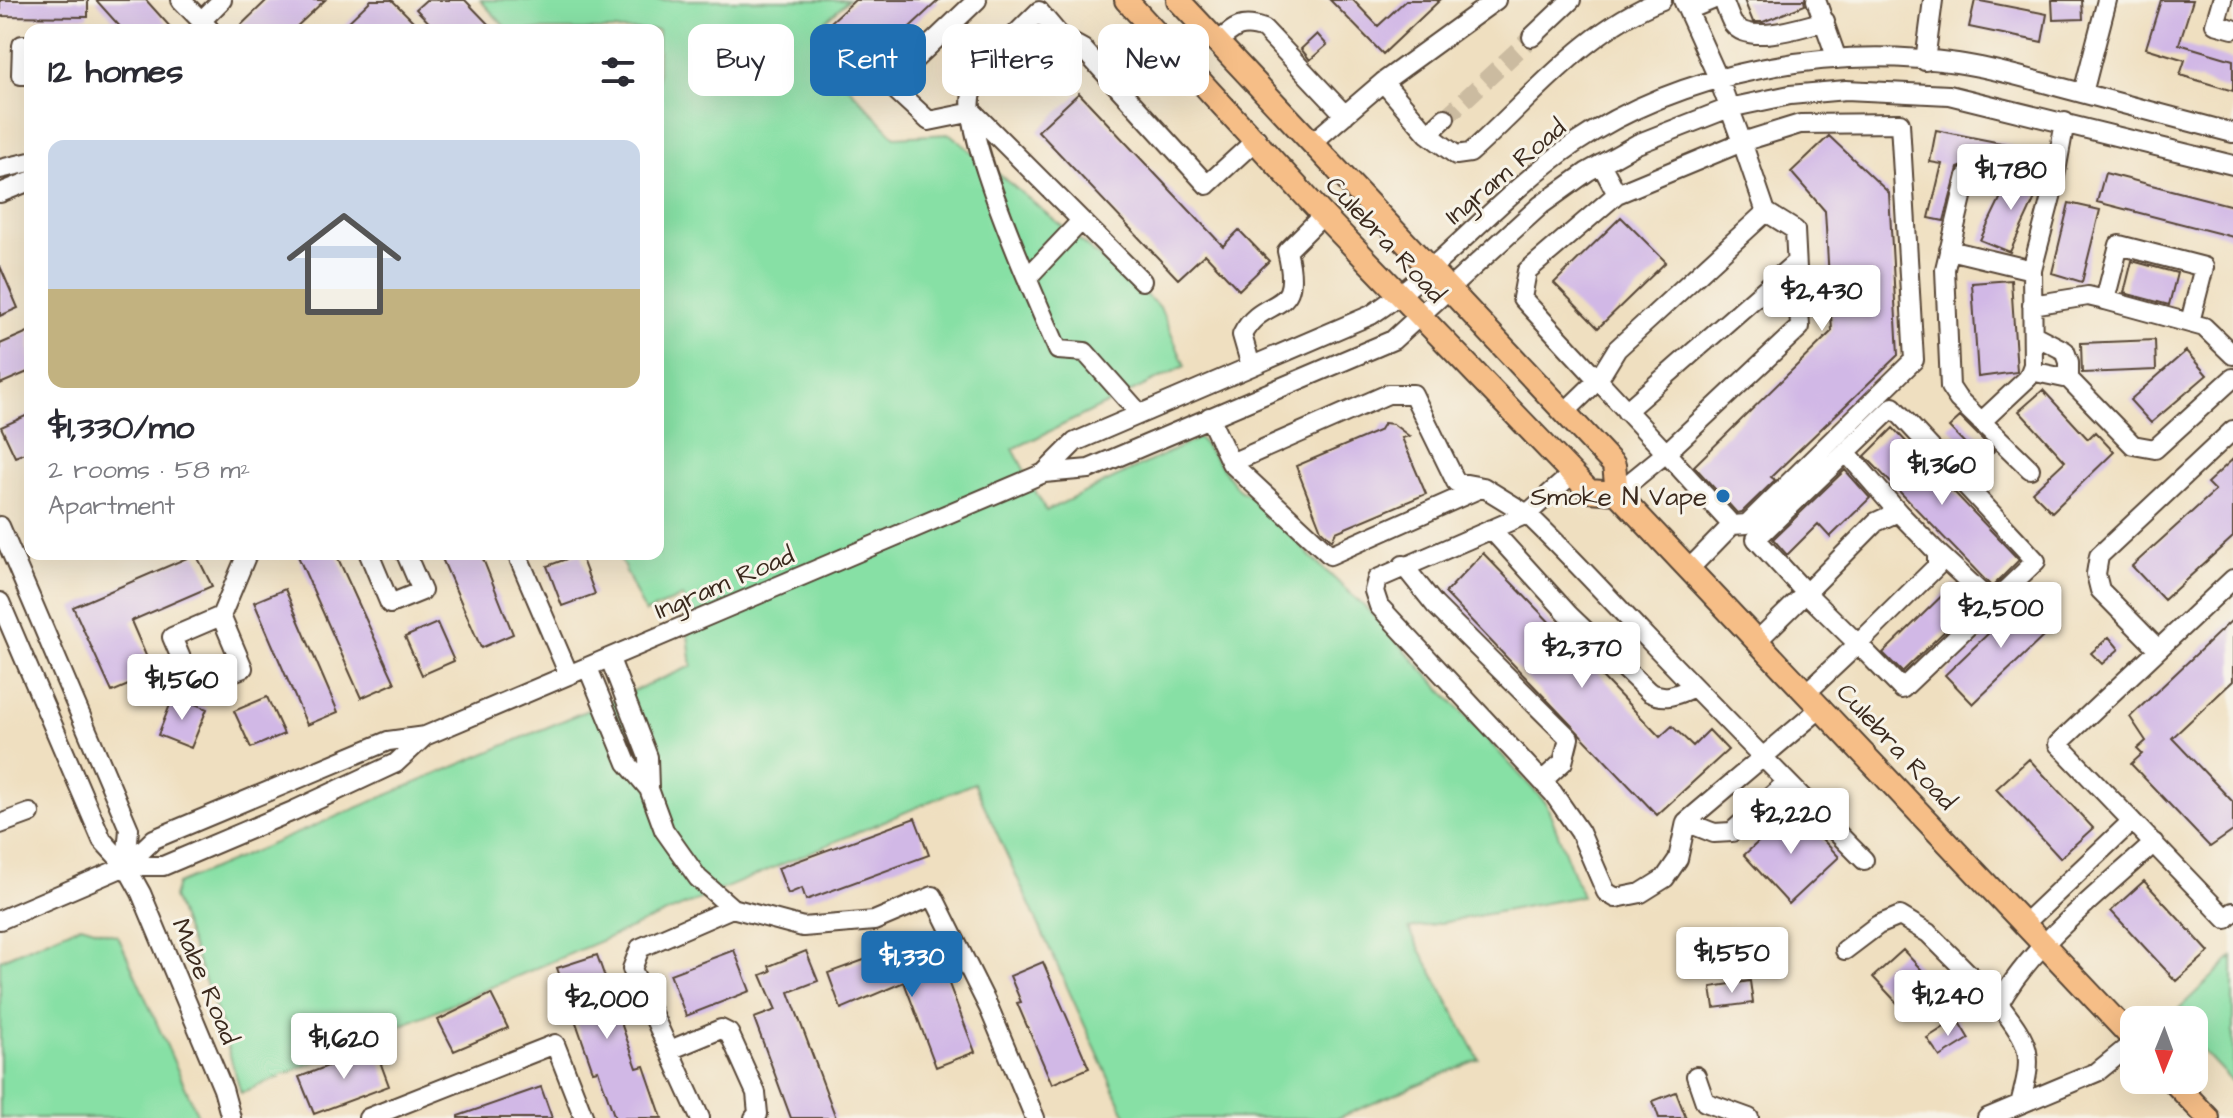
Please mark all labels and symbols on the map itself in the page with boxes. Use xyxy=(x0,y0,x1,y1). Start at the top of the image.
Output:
street label: Ingram Road xyxy=(1437,110,1575,235)
pin: $1,780 xyxy=(1946,144,2076,212)
street label: Culebra Road xyxy=(1317,168,1454,311)
pin: $2,430 xyxy=(1757,265,1887,333)
pin: $1,360 xyxy=(1877,439,2007,507)
place label: Smoke N Vape xyxy=(1530,479,1707,515)
marker: Smoke N Vape xyxy=(1714,487,1732,505)
street label: Ingram Road xyxy=(649,537,800,630)
pin: $2,500 xyxy=(1936,582,2066,650)
pin: $2,370 xyxy=(1517,622,1647,690)
pin: $1,560 xyxy=(117,654,247,722)
street label: Culebra Road xyxy=(1828,675,1965,818)
pin: $2,220 xyxy=(1726,788,1856,856)
street label: Mabe Road xyxy=(162,913,248,1050)
pin: $1,550 xyxy=(1667,927,1797,995)
pin: $1,330 xyxy=(847,931,977,999)
pin: $1,240 xyxy=(1883,970,2013,1038)
pin: $2,000 xyxy=(542,973,672,1041)
north arrow xyxy=(2120,1006,2208,1094)
pin: $1,620 xyxy=(279,1013,409,1081)

